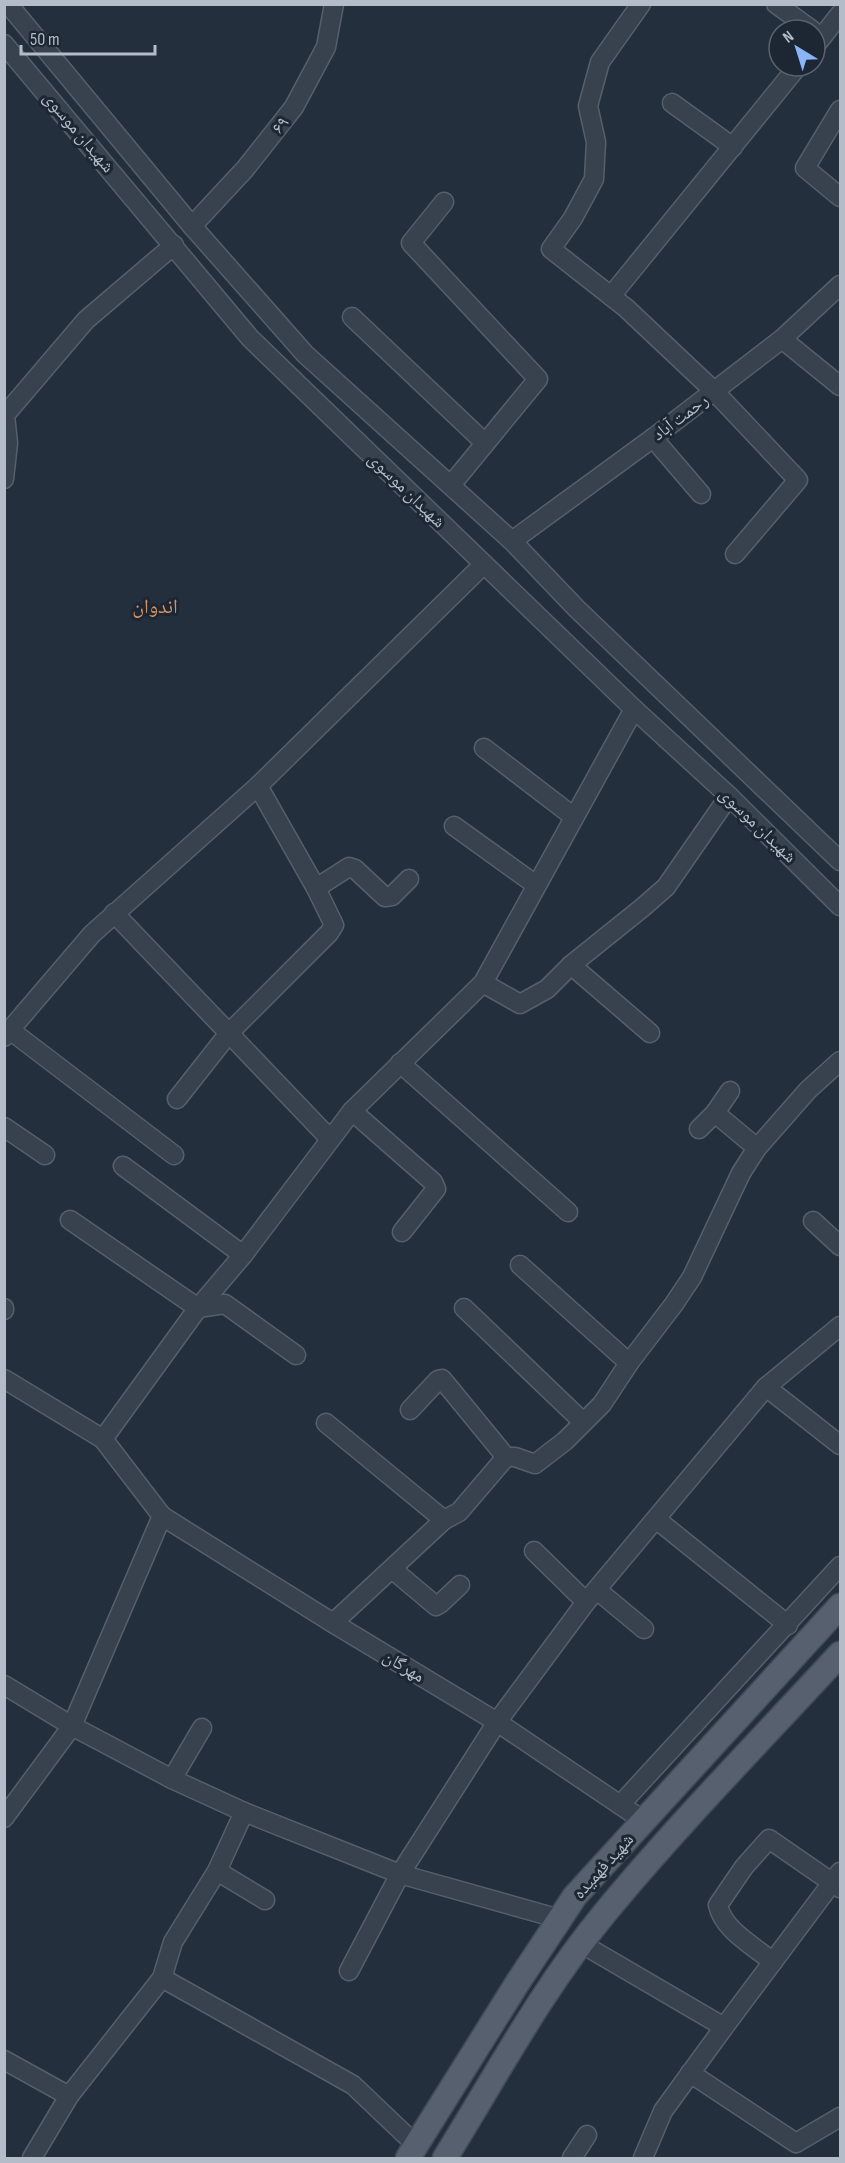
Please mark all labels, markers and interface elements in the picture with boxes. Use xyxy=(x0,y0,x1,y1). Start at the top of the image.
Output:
scale bar xyxy=(21,18,154,56)
north arrow xyxy=(767,18,827,78)
text: N xyxy=(779,27,798,47)
text: 50 m xyxy=(30,29,60,50)
street label: شهیدان موسوی xyxy=(39,87,119,177)
street label: ۶۹ xyxy=(267,112,294,138)
street label: رحمت آباد xyxy=(648,390,712,445)
street label: شهیدان موسوی xyxy=(364,448,450,532)
district label: اندوان xyxy=(132,595,178,619)
street label: شهیدان موسوی xyxy=(715,783,801,867)
street label: مهرگان xyxy=(379,1646,428,1687)
street label: شهید فهمیده xyxy=(569,1829,638,1903)

